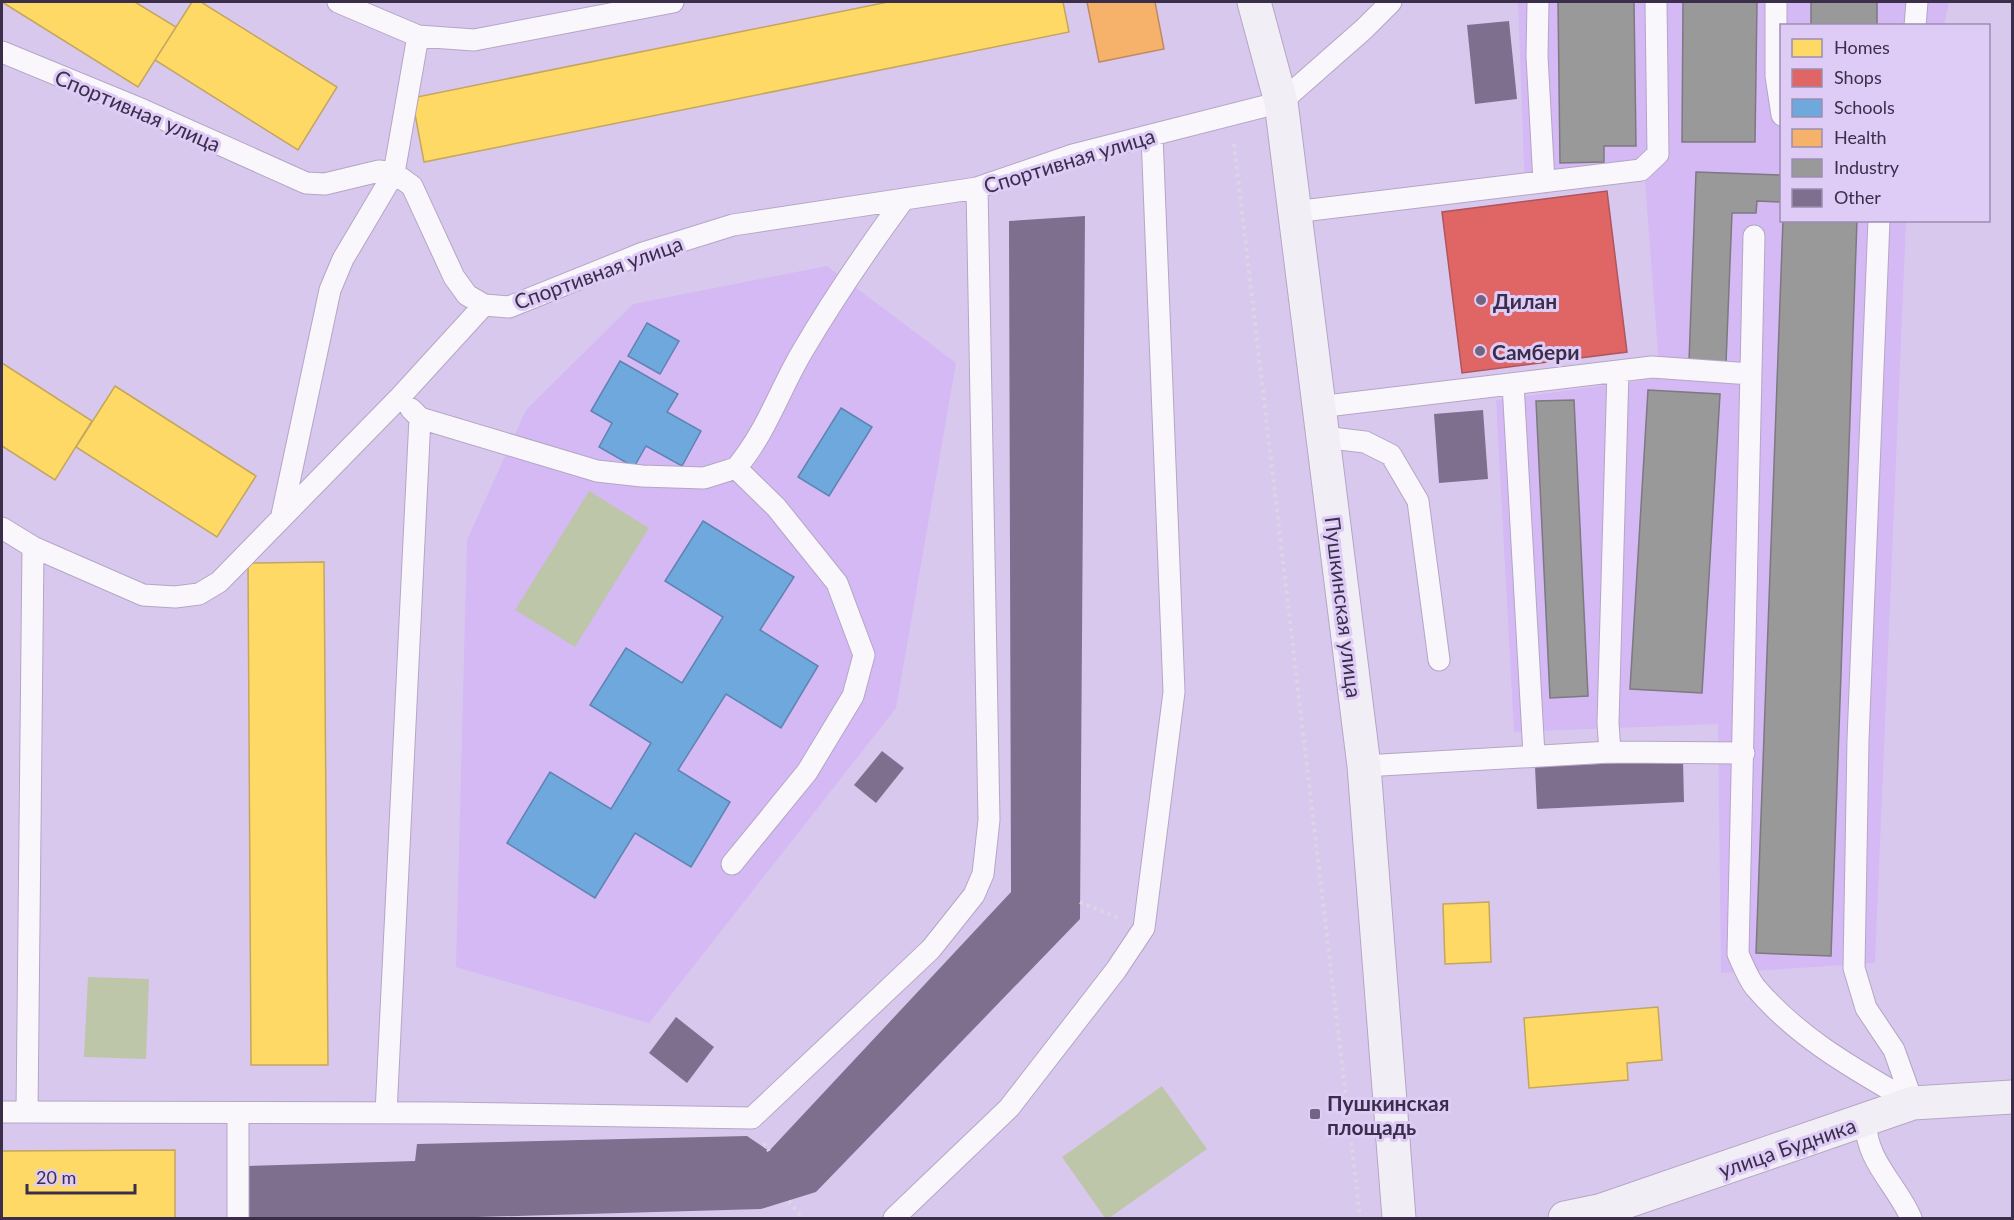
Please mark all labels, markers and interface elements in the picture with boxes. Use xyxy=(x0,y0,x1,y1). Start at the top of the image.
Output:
legend xyxy=(1780,24,1990,222)
text: Homes xyxy=(1834,36,1890,58)
street label: Спортивная улица xyxy=(51,64,225,156)
text: Shops xyxy=(1834,66,1882,88)
text: Schools xyxy=(1834,96,1895,118)
street label: Спортивная улица xyxy=(980,122,1158,198)
text: Health xyxy=(1834,126,1887,148)
text: Industry xyxy=(1834,156,1900,178)
text: Other xyxy=(1834,186,1881,208)
street label: Спортивная улица xyxy=(510,230,686,314)
place label: Дилан xyxy=(1493,288,1557,313)
marker: Дилан xyxy=(1474,293,1488,307)
place label: Самбери xyxy=(1492,339,1579,364)
marker: Самбери xyxy=(1473,344,1487,358)
street label: Пушкинская улица xyxy=(1320,515,1368,699)
place label: Пушкинская площадь xyxy=(1327,1090,1449,1139)
marker: Пушкинская площадь xyxy=(1308,1107,1322,1121)
street label: улица Будника xyxy=(1715,1112,1859,1182)
scale bar xyxy=(27,1157,135,1195)
text: 20 m xyxy=(36,1166,76,1188)

